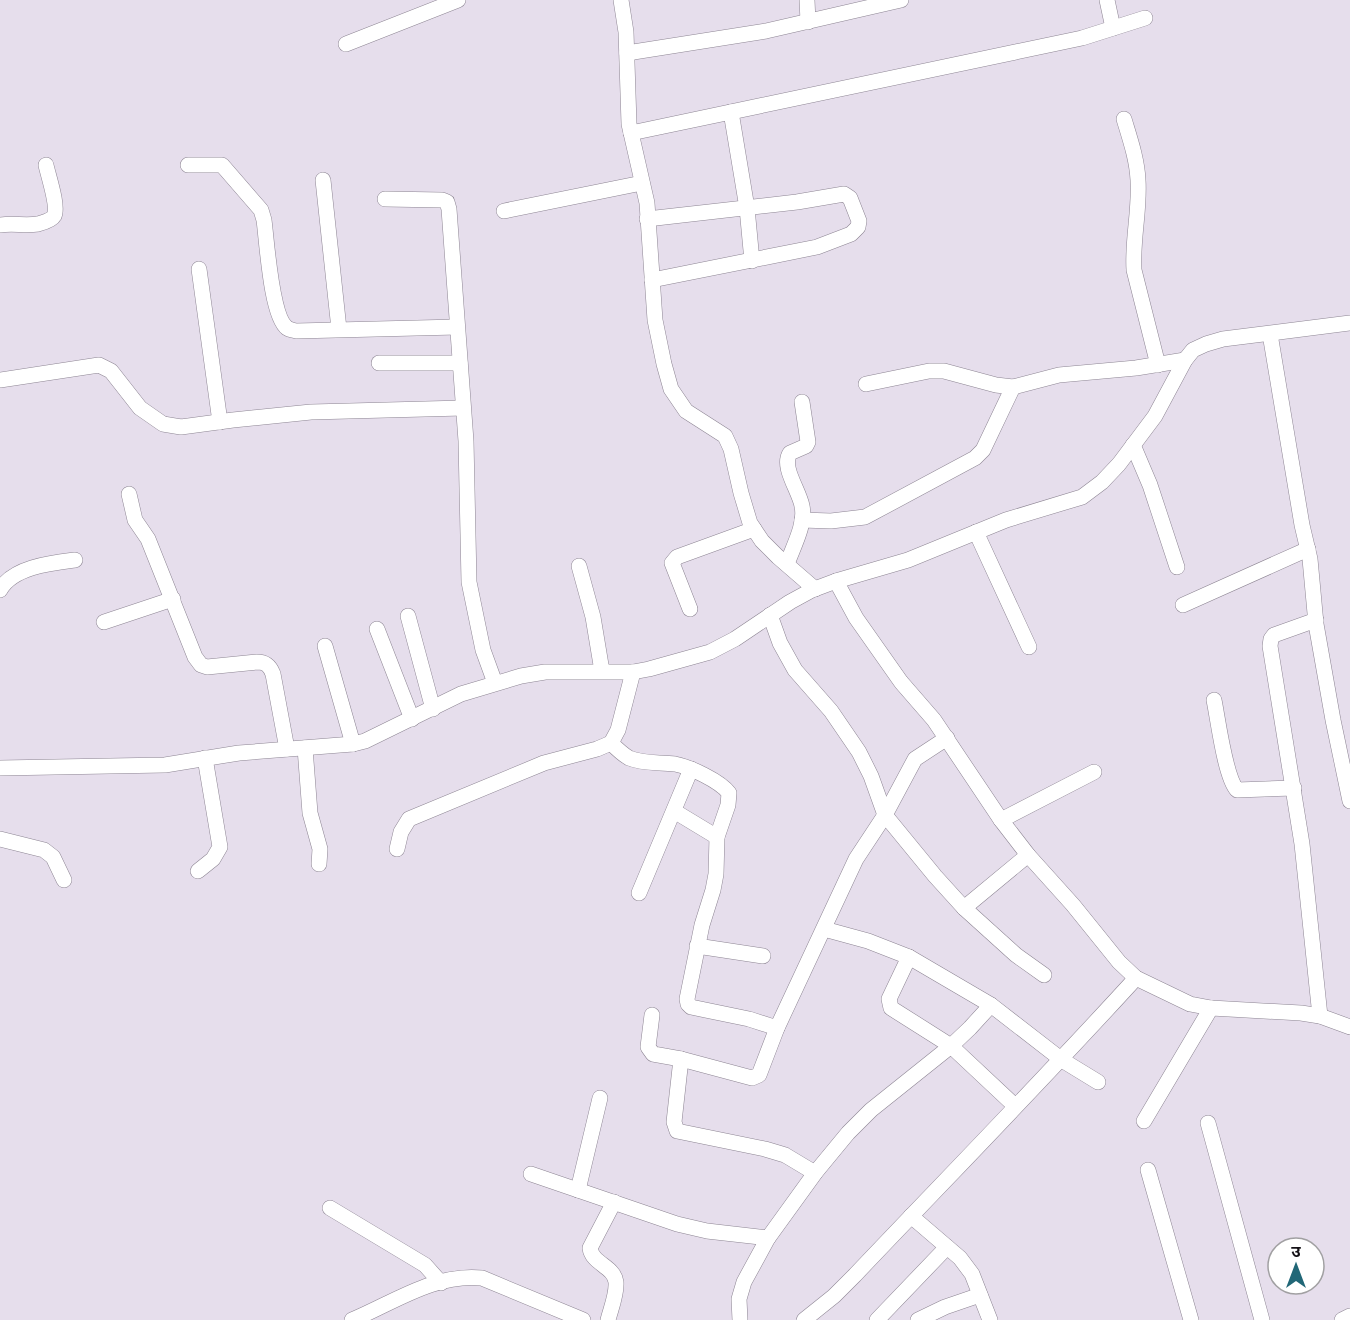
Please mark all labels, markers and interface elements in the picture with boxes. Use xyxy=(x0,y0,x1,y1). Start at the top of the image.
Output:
north arrow xyxy=(1266,1236,1326,1296)
text: उ xyxy=(1291,1241,1301,1260)

